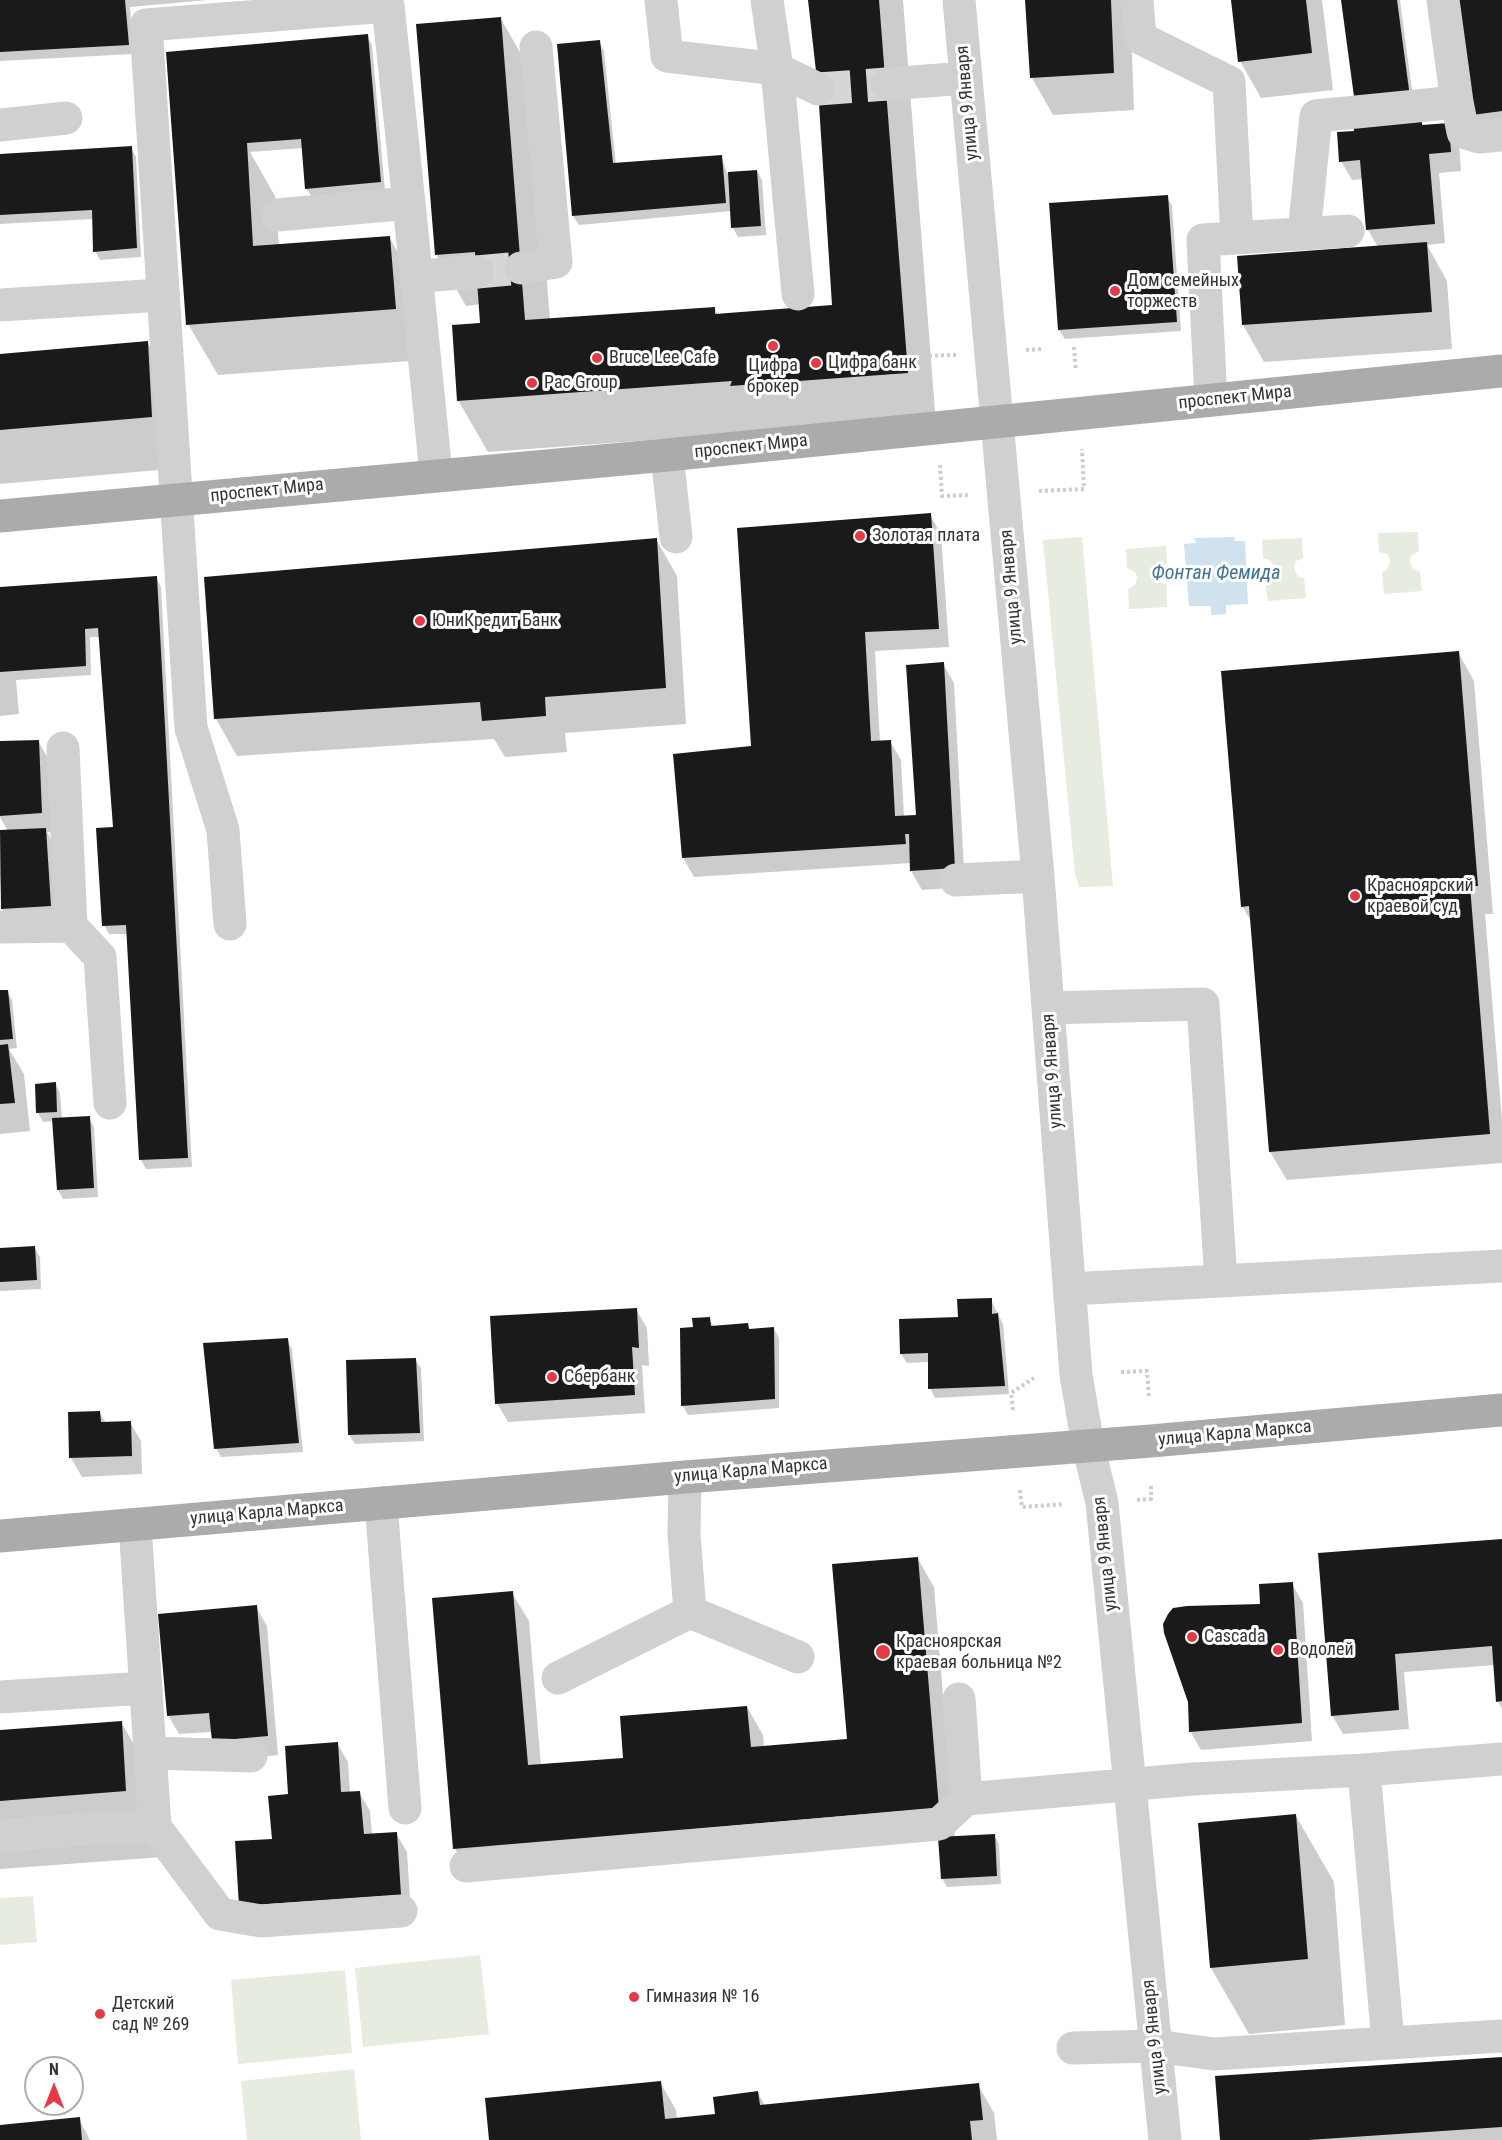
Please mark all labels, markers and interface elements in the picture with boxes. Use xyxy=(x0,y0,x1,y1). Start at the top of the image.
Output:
street label: улица 9 Января xyxy=(952,45,984,161)
place label: Дом семейных торжеств xyxy=(1127,270,1239,312)
marker: Дом семейных торжеств xyxy=(1108,284,1122,298)
marker: Цифра брокер xyxy=(766,339,780,353)
place label: Bruce Lee Cafe xyxy=(609,347,716,369)
marker: Bruce Lee Cafe xyxy=(590,351,604,365)
place label: Цифра банк xyxy=(828,352,917,374)
place label: Цифра брокер xyxy=(747,355,799,398)
marker: Цифра банк xyxy=(809,356,823,370)
place label: Pac Group xyxy=(544,372,618,394)
marker: Pac Group xyxy=(525,376,539,390)
street label: проспект Мира xyxy=(1177,381,1293,415)
street label: проспект Мира xyxy=(693,430,809,464)
street label: проспект Мира xyxy=(209,474,325,508)
place label: Золотая плата xyxy=(872,525,980,547)
marker: Золотая плата xyxy=(853,529,867,543)
street label: улица 9 Января xyxy=(996,529,1028,645)
water label: Фонтан Фемида xyxy=(1152,562,1280,586)
place label: ЮниКредит Банк xyxy=(432,610,558,632)
marker: ЮниКредит Банк xyxy=(413,614,427,628)
place label: Красноярский краевой суд xyxy=(1367,875,1474,918)
marker: Красноярский краевой суд xyxy=(1348,889,1362,903)
street label: улица 9 Января xyxy=(1038,1013,1068,1129)
place label: Сбербанк xyxy=(564,1366,635,1388)
marker: Сбербанк xyxy=(545,1370,559,1384)
street label: улица Карла Маркса xyxy=(1158,1417,1312,1451)
street label: улица Карла Маркса xyxy=(674,1454,828,1488)
street label: улица Карла Маркса xyxy=(190,1496,344,1530)
street label: улица 9 Января xyxy=(1089,1496,1123,1612)
place label: Cascada xyxy=(1204,1626,1266,1648)
marker: Cascada xyxy=(1185,1630,1199,1644)
place label: Красноярская краевая больница №2 xyxy=(896,1631,1062,1674)
place label: Водолей xyxy=(1290,1639,1354,1661)
marker: Красноярская краевая больница №2 xyxy=(874,1643,892,1661)
marker: Водолей xyxy=(1271,1643,1285,1657)
street label: улица 9 Января xyxy=(1138,1979,1172,2095)
place label: Гимназия № 16 xyxy=(646,1986,759,2008)
marker: Гимназия № 16 xyxy=(627,1990,641,2004)
place label: Детский сад № 269 xyxy=(112,1993,189,2036)
marker: Детский сад № 269 xyxy=(93,2007,107,2021)
north arrow xyxy=(24,2056,84,2116)
text: N xyxy=(49,2060,59,2079)

